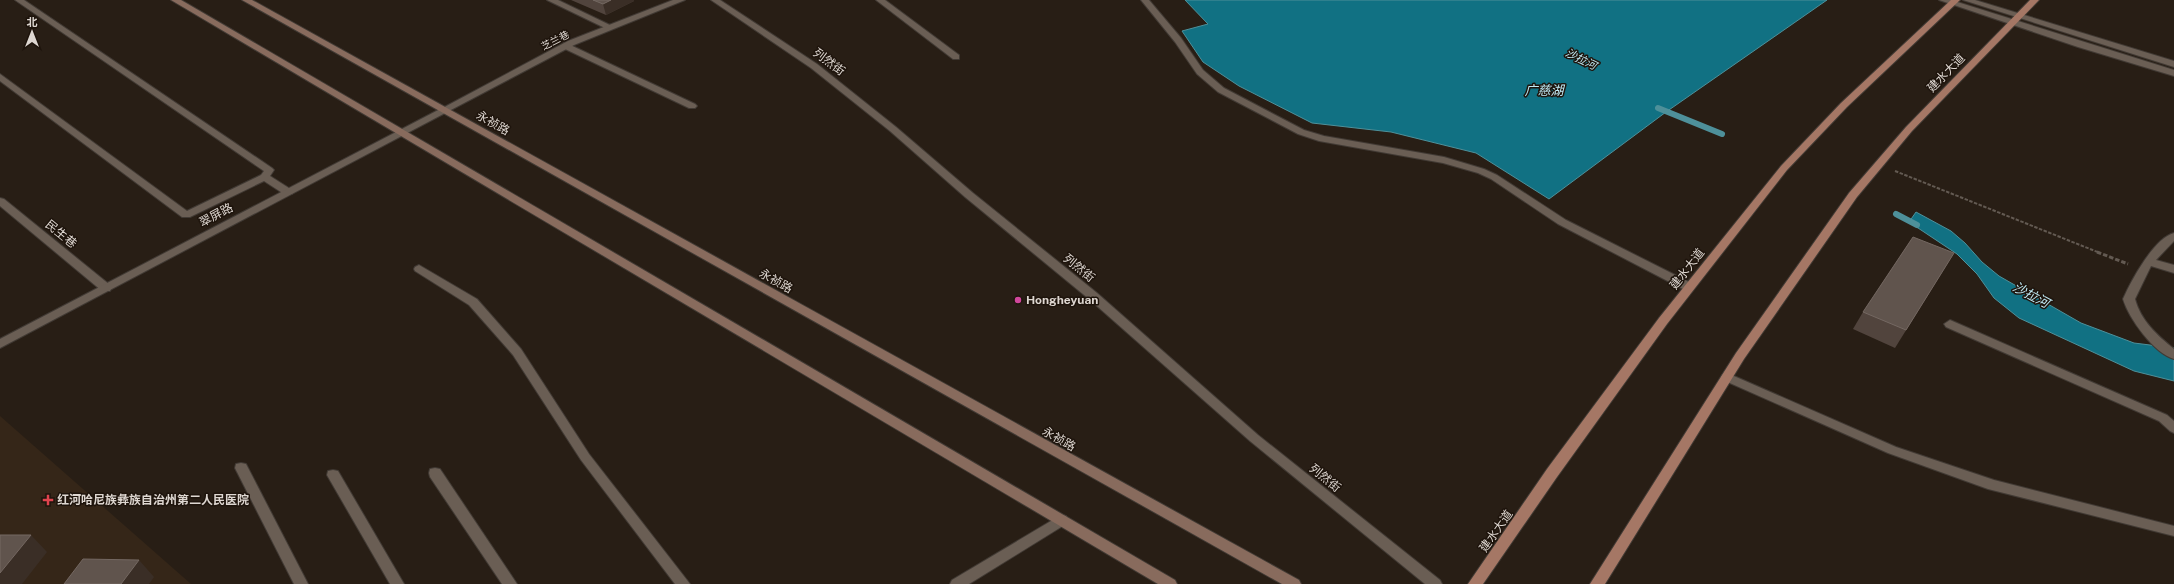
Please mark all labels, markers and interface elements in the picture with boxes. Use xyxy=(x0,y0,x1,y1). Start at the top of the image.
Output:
north arrow xyxy=(12,12,52,52)
text: 北 xyxy=(27,16,38,28)
street label: 芝兰巷 xyxy=(539,28,571,52)
street label: 列然街 xyxy=(810,46,848,78)
water label: 沙拉河 xyxy=(1564,46,1600,73)
street label: 建水大道 xyxy=(1924,51,1968,95)
water label: 广慈湖 xyxy=(1524,83,1565,98)
street label: 永祯路 xyxy=(474,108,512,138)
street label: 翠屏路 xyxy=(197,200,235,230)
street label: 民生巷 xyxy=(43,217,79,251)
street label: 建水大道 xyxy=(1667,246,1707,292)
street label: 列然街 xyxy=(1061,251,1097,285)
street label: 永祯路 xyxy=(757,266,795,296)
water label: 沙拉河 xyxy=(2010,279,2054,312)
place label: Hongheyuan xyxy=(1026,293,1098,307)
marker: Hongheyuan xyxy=(1013,295,1023,305)
street label: 永祯路 xyxy=(1040,424,1078,454)
street label: 列然街 xyxy=(1307,461,1343,495)
place label: 红河哈尼族彝族自治州第二人民医院 xyxy=(57,493,249,507)
marker: 红河哈尼族彝族自治州第二人民医院 xyxy=(42,494,54,506)
street label: 建水大道 xyxy=(1476,507,1516,555)

